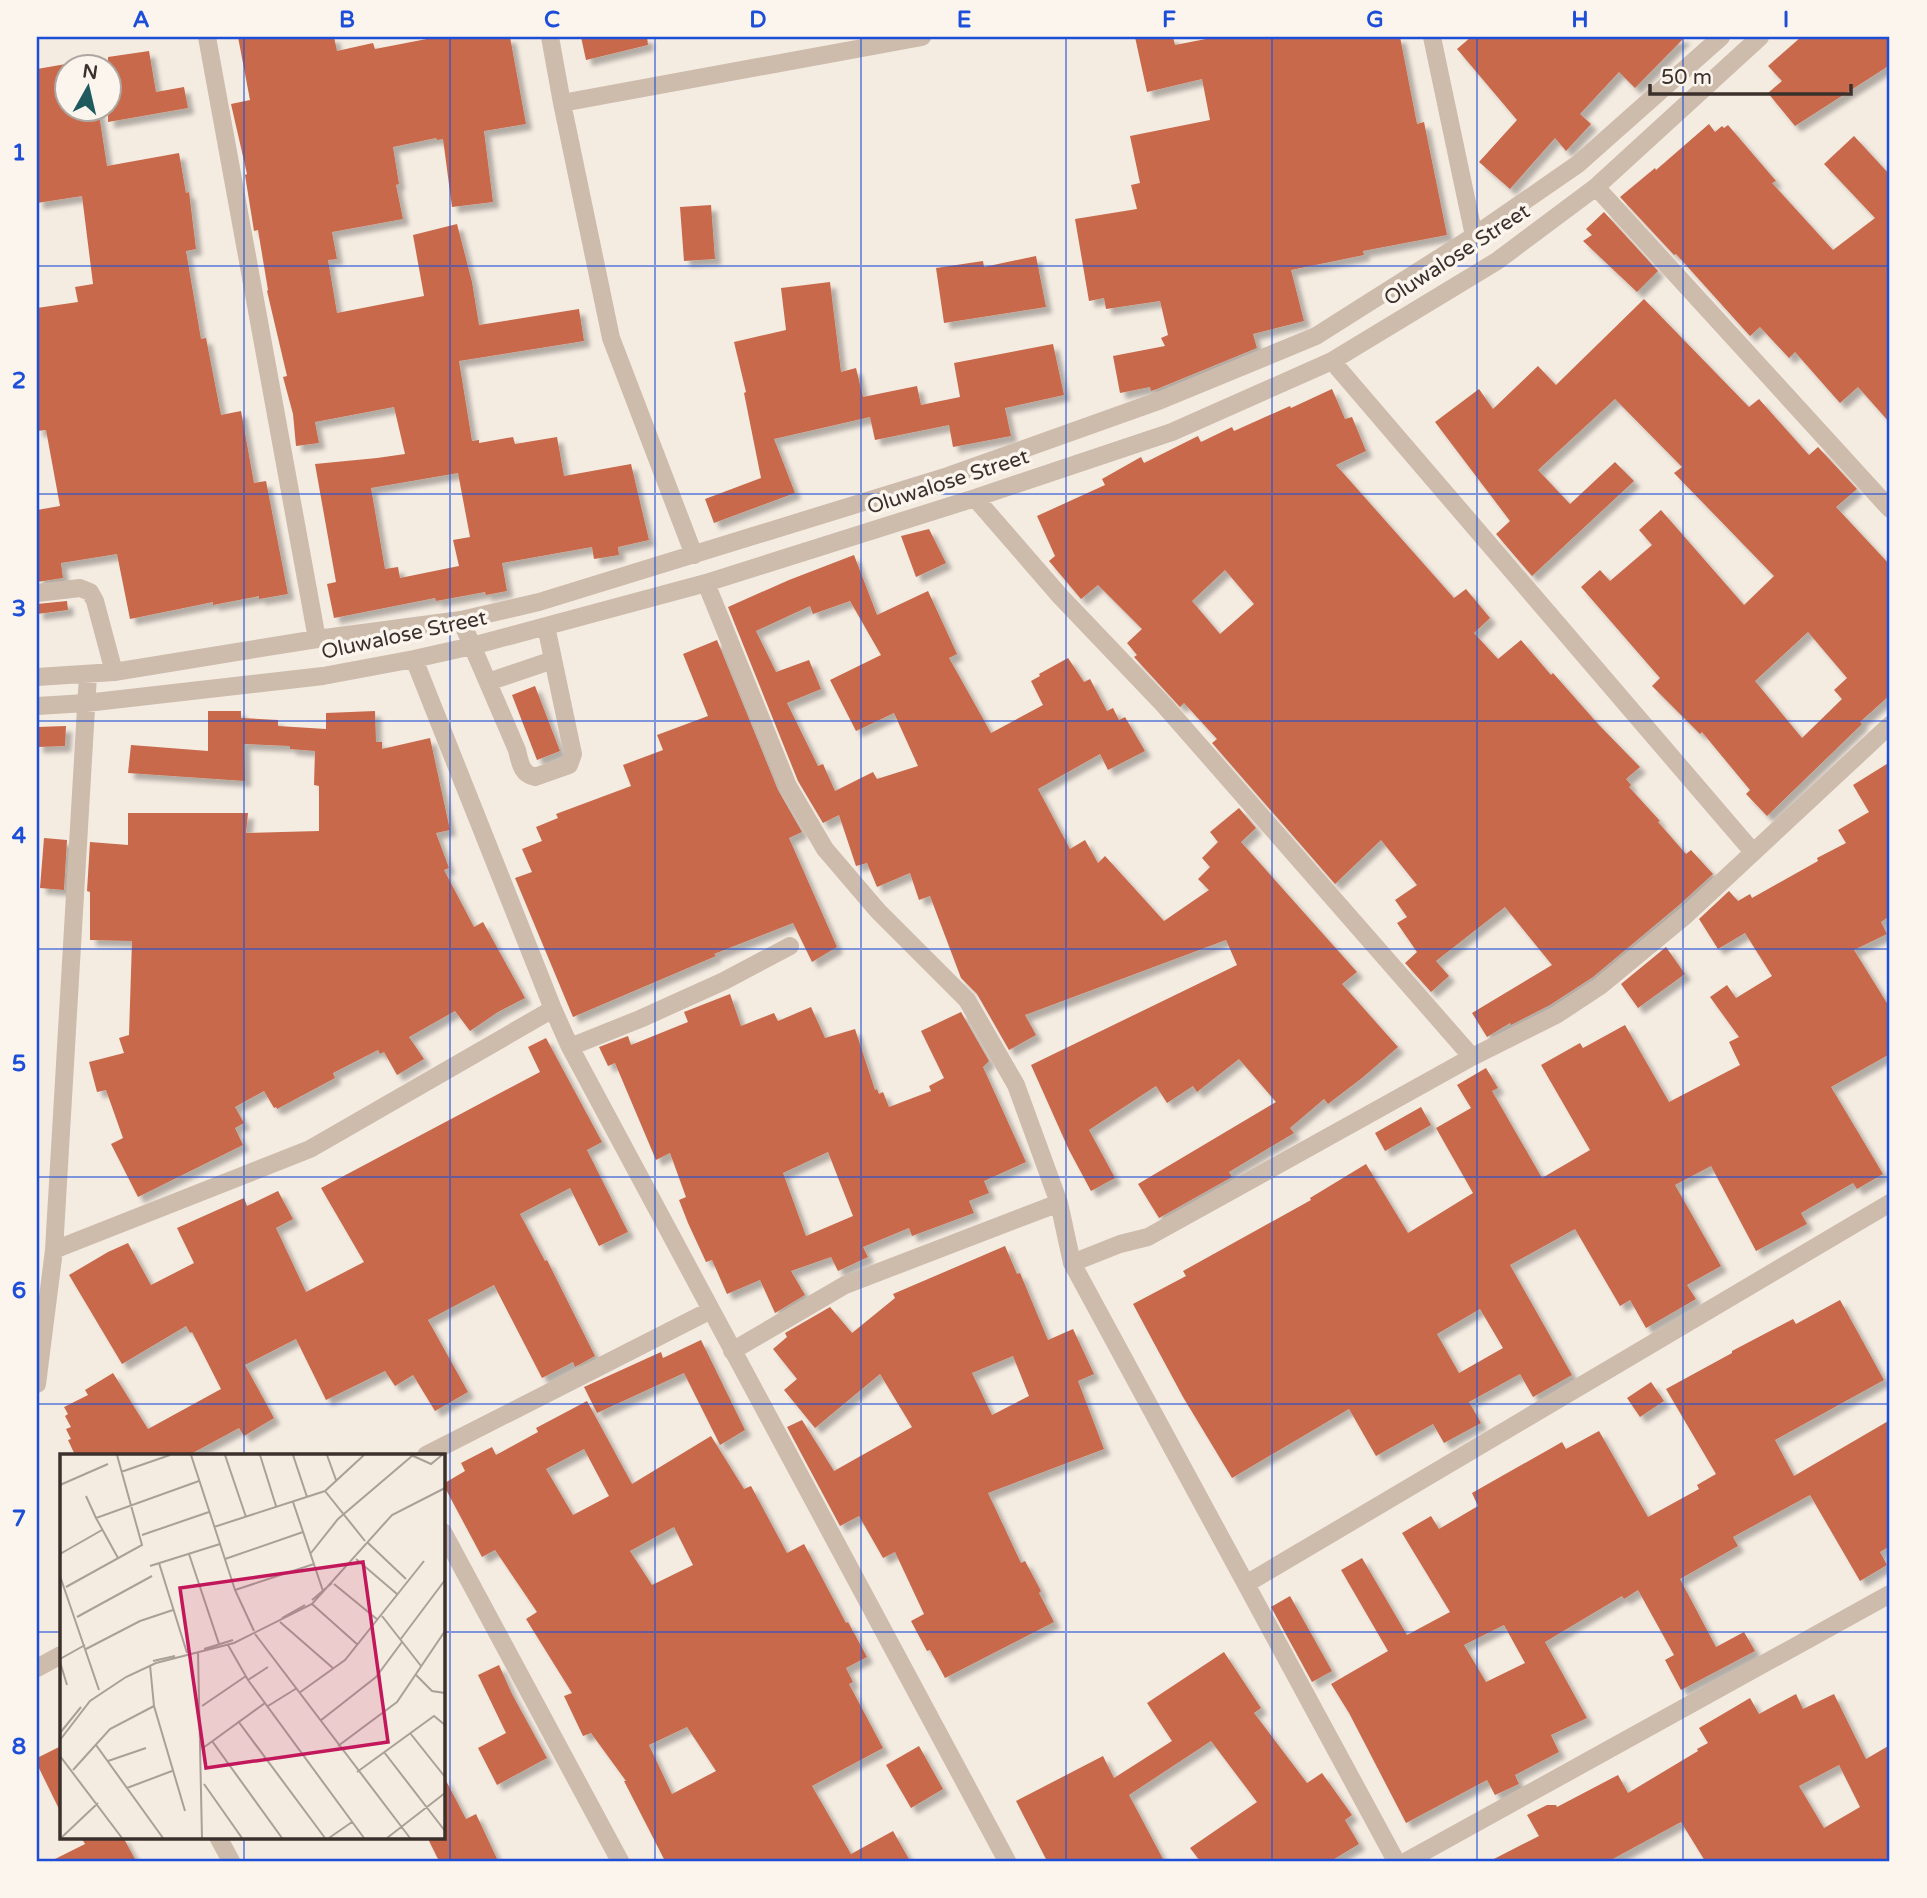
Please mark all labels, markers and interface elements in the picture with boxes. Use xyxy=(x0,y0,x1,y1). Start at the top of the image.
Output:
text: A xyxy=(132,6,150,34)
text: B xyxy=(339,6,355,34)
text: C xyxy=(544,6,560,34)
text: D xyxy=(749,6,767,34)
text: E xyxy=(957,6,971,34)
text: F xyxy=(1162,6,1176,34)
text: G xyxy=(1366,6,1384,34)
text: H xyxy=(1571,6,1589,34)
text: I xyxy=(1783,6,1789,34)
north arrow xyxy=(52,52,122,122)
scale bar xyxy=(1650,52,1852,96)
text: N xyxy=(81,60,99,84)
text: 50 m xyxy=(1661,65,1712,90)
text: 1 xyxy=(12,139,26,167)
street label: Oluwalose Street xyxy=(1379,199,1535,311)
text: 2 xyxy=(12,367,26,395)
street label: Oluwalose Street xyxy=(864,444,1032,520)
text: 3 xyxy=(12,595,26,623)
street label: Oluwalose Street xyxy=(319,605,489,665)
text: 4 xyxy=(12,822,27,850)
text: 5 xyxy=(12,1050,26,1078)
text: 6 xyxy=(12,1277,26,1305)
inset map xyxy=(60,1454,444,1839)
text: 7 xyxy=(12,1505,26,1533)
text: 8 xyxy=(12,1733,26,1761)

